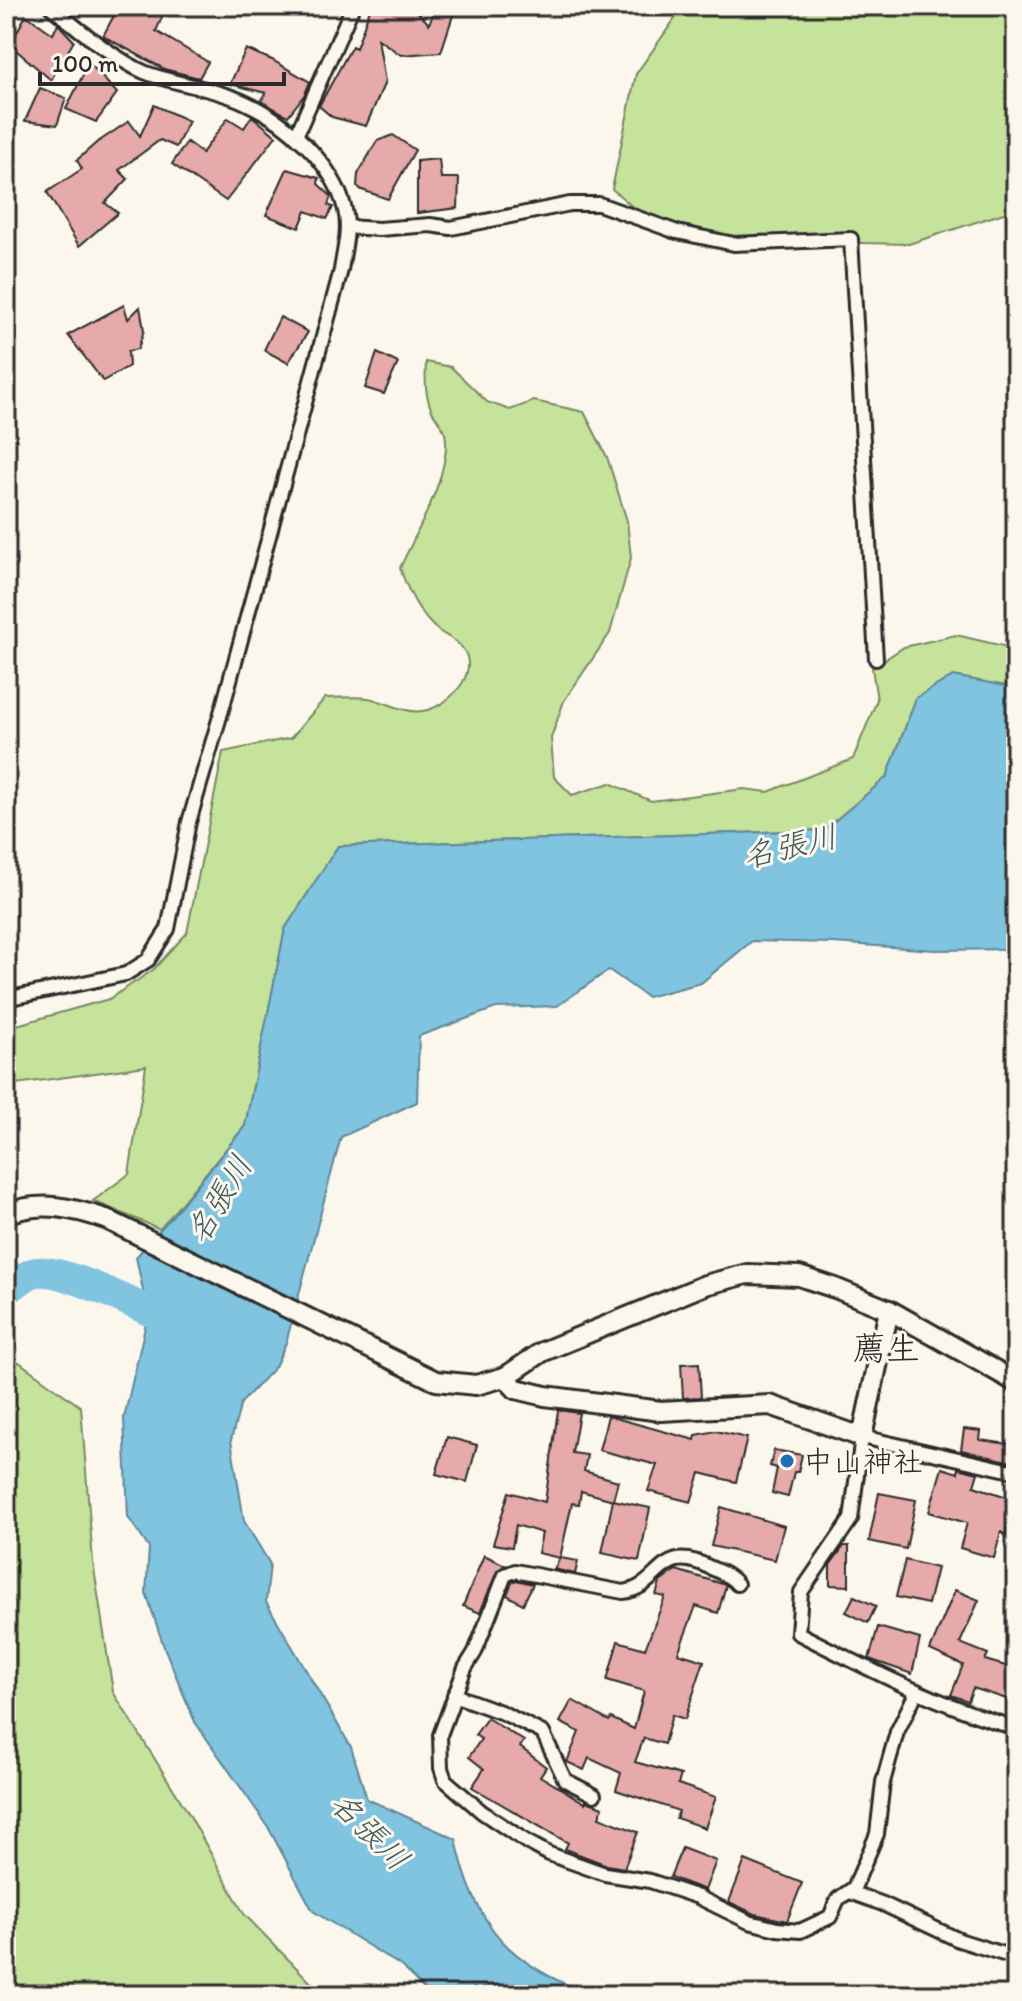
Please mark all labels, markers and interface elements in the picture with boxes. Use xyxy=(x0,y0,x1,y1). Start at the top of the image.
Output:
scale bar xyxy=(40,36,284,86)
text: 100 m xyxy=(52,49,118,78)
water label: 名張川 xyxy=(739,817,841,875)
water label: 名張川 xyxy=(178,1148,260,1250)
district label: 薦生 xyxy=(852,1328,920,1369)
place label: 中山神社 xyxy=(803,1443,923,1480)
marker: 中山神社 xyxy=(778,1452,796,1470)
water label: 名張川 xyxy=(323,1784,417,1878)

